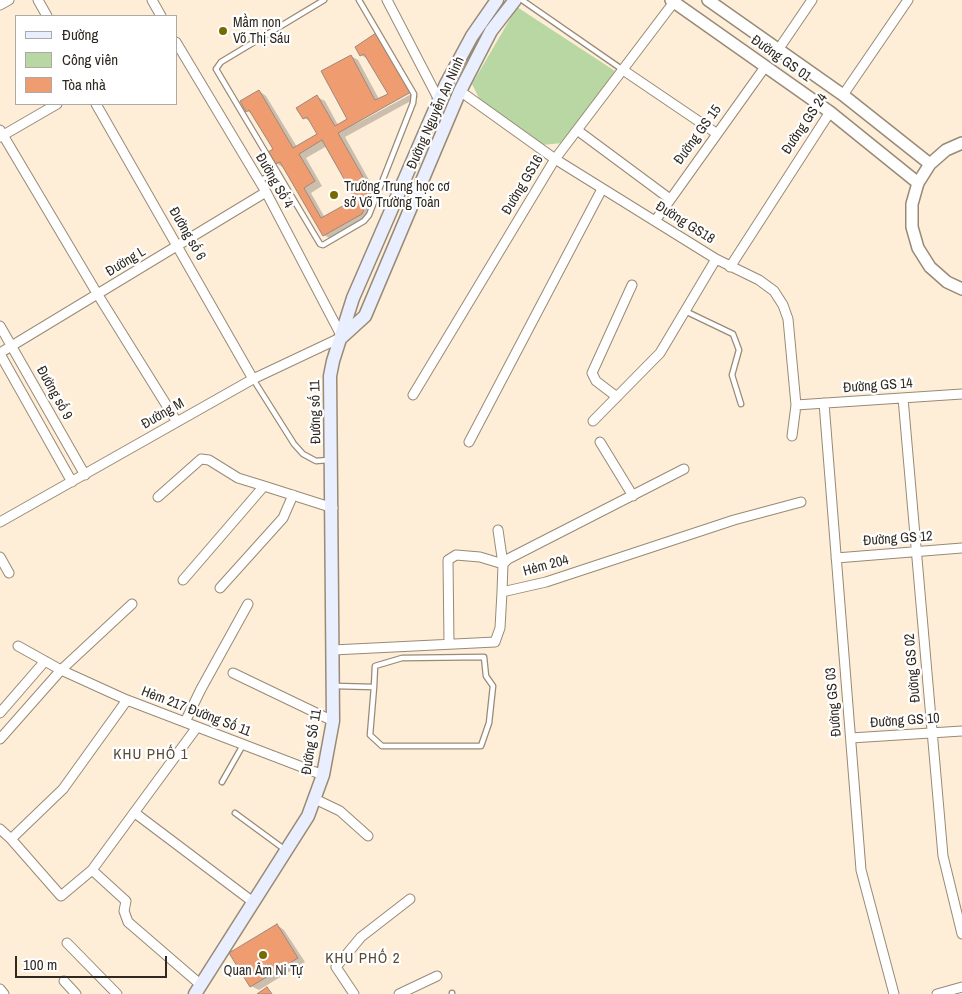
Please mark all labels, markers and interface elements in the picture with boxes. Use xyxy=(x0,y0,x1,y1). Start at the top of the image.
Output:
legend xyxy=(15,15,178,105)
place label: Mầm non Võ Thị Sáu xyxy=(233,15,290,48)
text: Đường xyxy=(62,24,98,45)
marker: Mầm non Võ Thị Sáu xyxy=(217,25,229,37)
street label: Đường GS 01 xyxy=(748,32,814,86)
text: Công viên xyxy=(62,49,118,70)
street label: Đường Nguyễn An Ninh xyxy=(404,54,468,172)
text: Tòa nhà xyxy=(62,74,106,95)
street label: Đường GS 24 xyxy=(779,90,831,158)
street label: Đường GS 15 xyxy=(671,102,725,168)
street label: Đường Số 4 xyxy=(252,151,296,211)
street label: Đường GS16 xyxy=(499,152,547,218)
place label: Trường Trung học cơ sở Võ Trường Toản xyxy=(344,179,450,212)
marker: Trường Trung học cơ sở Võ Trường Toản xyxy=(328,189,340,201)
street label: Đường GS18 xyxy=(652,198,718,248)
street label: Đường số 6 xyxy=(165,204,209,264)
street label: Đường L xyxy=(103,244,149,280)
street label: Đường số 9 xyxy=(32,363,76,423)
street label: Đường GS 14 xyxy=(843,375,913,397)
street label: Đường số 11 xyxy=(307,380,325,444)
street label: Đường M xyxy=(139,395,187,433)
street label: Đường GS 12 xyxy=(863,528,933,550)
street label: Hẻm 204 xyxy=(521,552,571,580)
street label: Đường GS 02 xyxy=(902,633,924,703)
street label: Đường GS 03 xyxy=(823,667,845,737)
street label: Hẻm 217 Đường Số 11 xyxy=(139,683,253,741)
street label: Đường Số 11 xyxy=(299,708,325,776)
street label: Đường GS 10 xyxy=(870,710,940,732)
district label: KHU PHỐ 1 xyxy=(112,746,190,764)
scale bar xyxy=(18,946,170,978)
marker: Quan Âm Ni Tự xyxy=(257,949,269,961)
district label: KHU PHỐ 2 xyxy=(324,950,402,968)
text: 100 m xyxy=(23,954,57,975)
place label: Quan Âm Ni Tự xyxy=(224,963,302,979)

